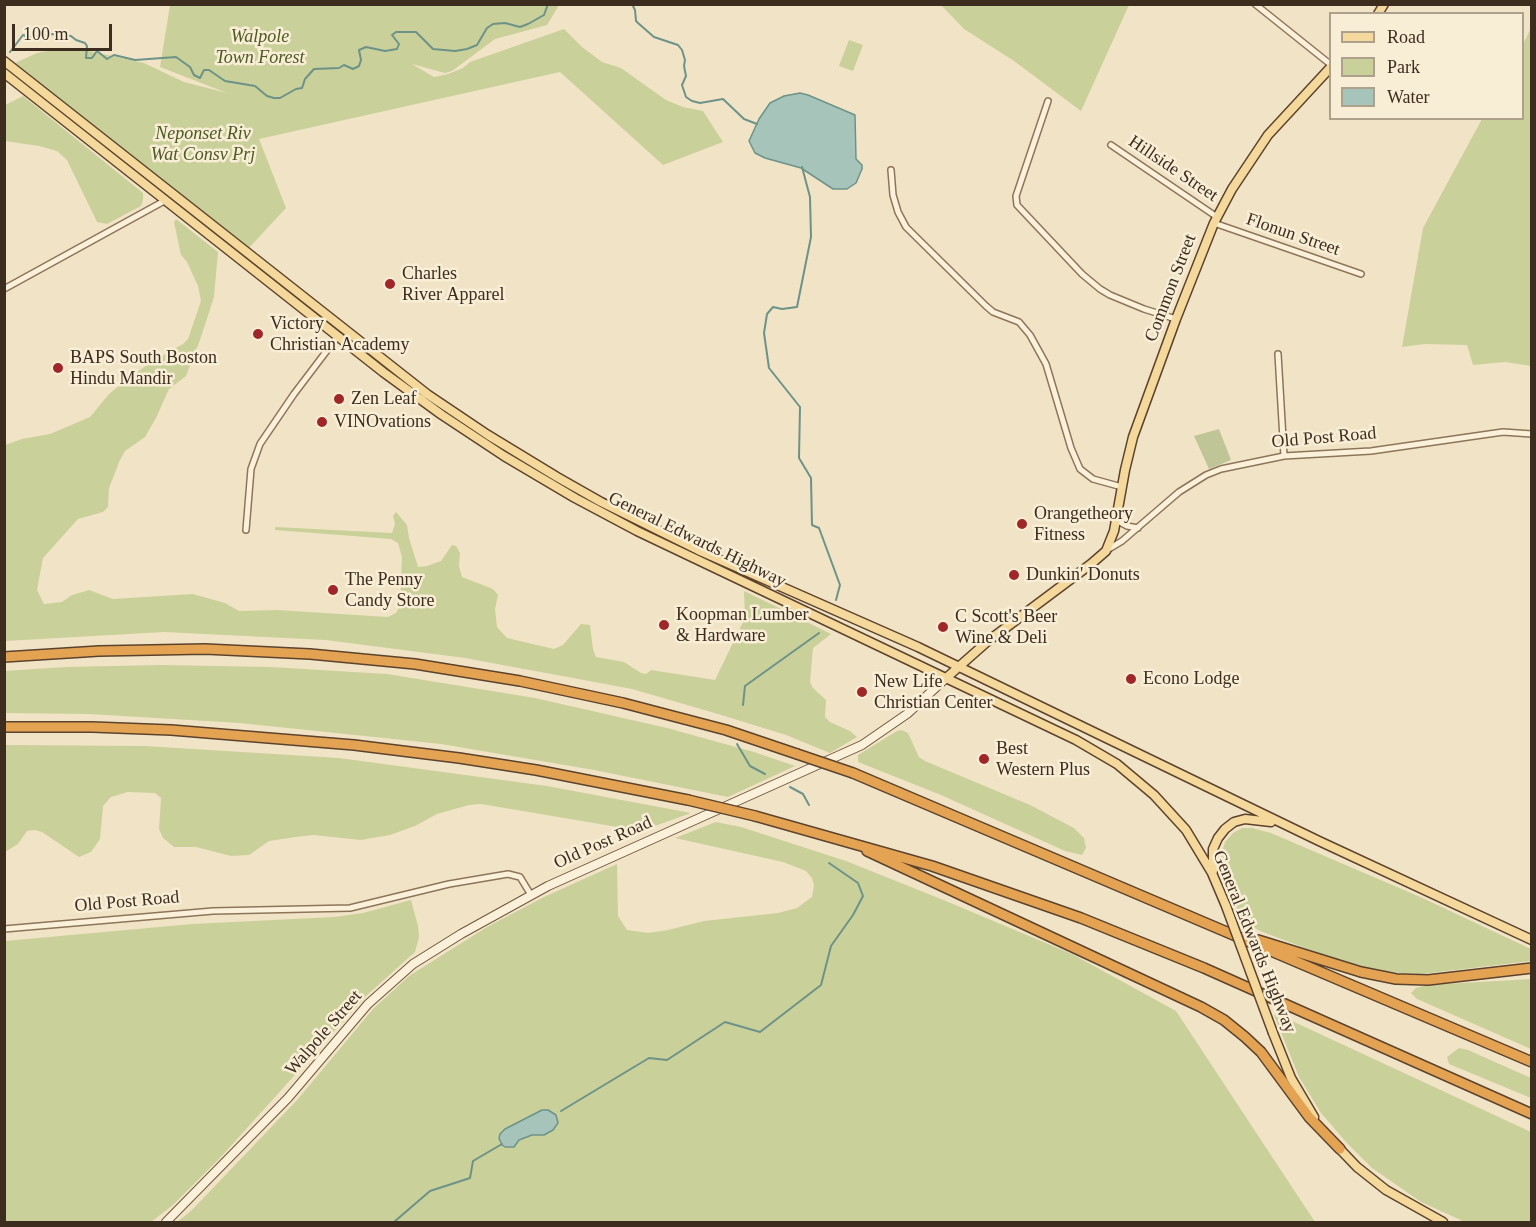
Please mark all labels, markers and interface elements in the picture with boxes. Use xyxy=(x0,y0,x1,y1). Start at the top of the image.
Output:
scale bar xyxy=(15,12,116,50)
legend xyxy=(1329,12,1524,120)
text: 100 m xyxy=(23,24,69,44)
park label: Walpole Town Forest xyxy=(215,26,305,68)
text: Road xyxy=(1387,27,1425,47)
text: Park xyxy=(1387,57,1420,77)
text: Water xyxy=(1387,87,1430,107)
park label: Neponset Riv Wat Consv Prj xyxy=(151,123,255,166)
street label: Hillside Street xyxy=(1124,131,1222,207)
street label: Flonun Street xyxy=(1243,209,1343,261)
street label: Common Street xyxy=(1141,231,1201,345)
place label: Charles River Apparel xyxy=(402,263,504,306)
marker: Charles River Apparel xyxy=(383,277,397,291)
place label: Victory Christian Academy xyxy=(270,313,409,356)
marker: Victory Christian Academy xyxy=(251,327,265,341)
place label: BAPS South Boston Hindu Mandir xyxy=(70,347,217,389)
marker: BAPS South Boston Hindu Mandir xyxy=(51,361,65,375)
place label: Zen Leaf xyxy=(351,388,416,410)
marker: Zen Leaf xyxy=(332,392,346,406)
place label: VINOvations xyxy=(334,411,431,433)
marker: VINOvations xyxy=(315,415,329,429)
street label: Old Post Road xyxy=(1271,423,1377,453)
street label: General Edwards Highway xyxy=(605,488,789,592)
place label: Orangetheory Fitness xyxy=(1034,503,1133,546)
marker: Orangetheory Fitness xyxy=(1015,517,1029,531)
place label: Dunkin' Donuts xyxy=(1026,564,1140,586)
marker: Dunkin' Donuts xyxy=(1007,568,1021,582)
place label: The Penny Candy Store xyxy=(345,569,434,612)
marker: The Penny Candy Store xyxy=(326,583,340,597)
place label: Koopman Lumber & Hardware xyxy=(676,604,808,646)
place label: C Scott's Beer Wine & Deli xyxy=(955,606,1057,648)
marker: Koopman Lumber & Hardware xyxy=(657,618,671,632)
marker: C Scott's Beer Wine & Deli xyxy=(936,620,950,634)
place label: Econo Lodge xyxy=(1143,668,1239,690)
place label: New Life Christian Center xyxy=(874,671,992,714)
marker: Econo Lodge xyxy=(1124,672,1138,686)
marker: New Life Christian Center xyxy=(855,685,869,699)
place label: Best Western Plus xyxy=(996,738,1090,780)
marker: Best Western Plus xyxy=(977,752,991,766)
street label: Old Post Road xyxy=(551,812,655,874)
street label: General Edwards Highway xyxy=(1207,848,1301,1036)
street label: Old Post Road xyxy=(74,887,180,917)
street label: Walpole Street xyxy=(281,986,367,1080)

